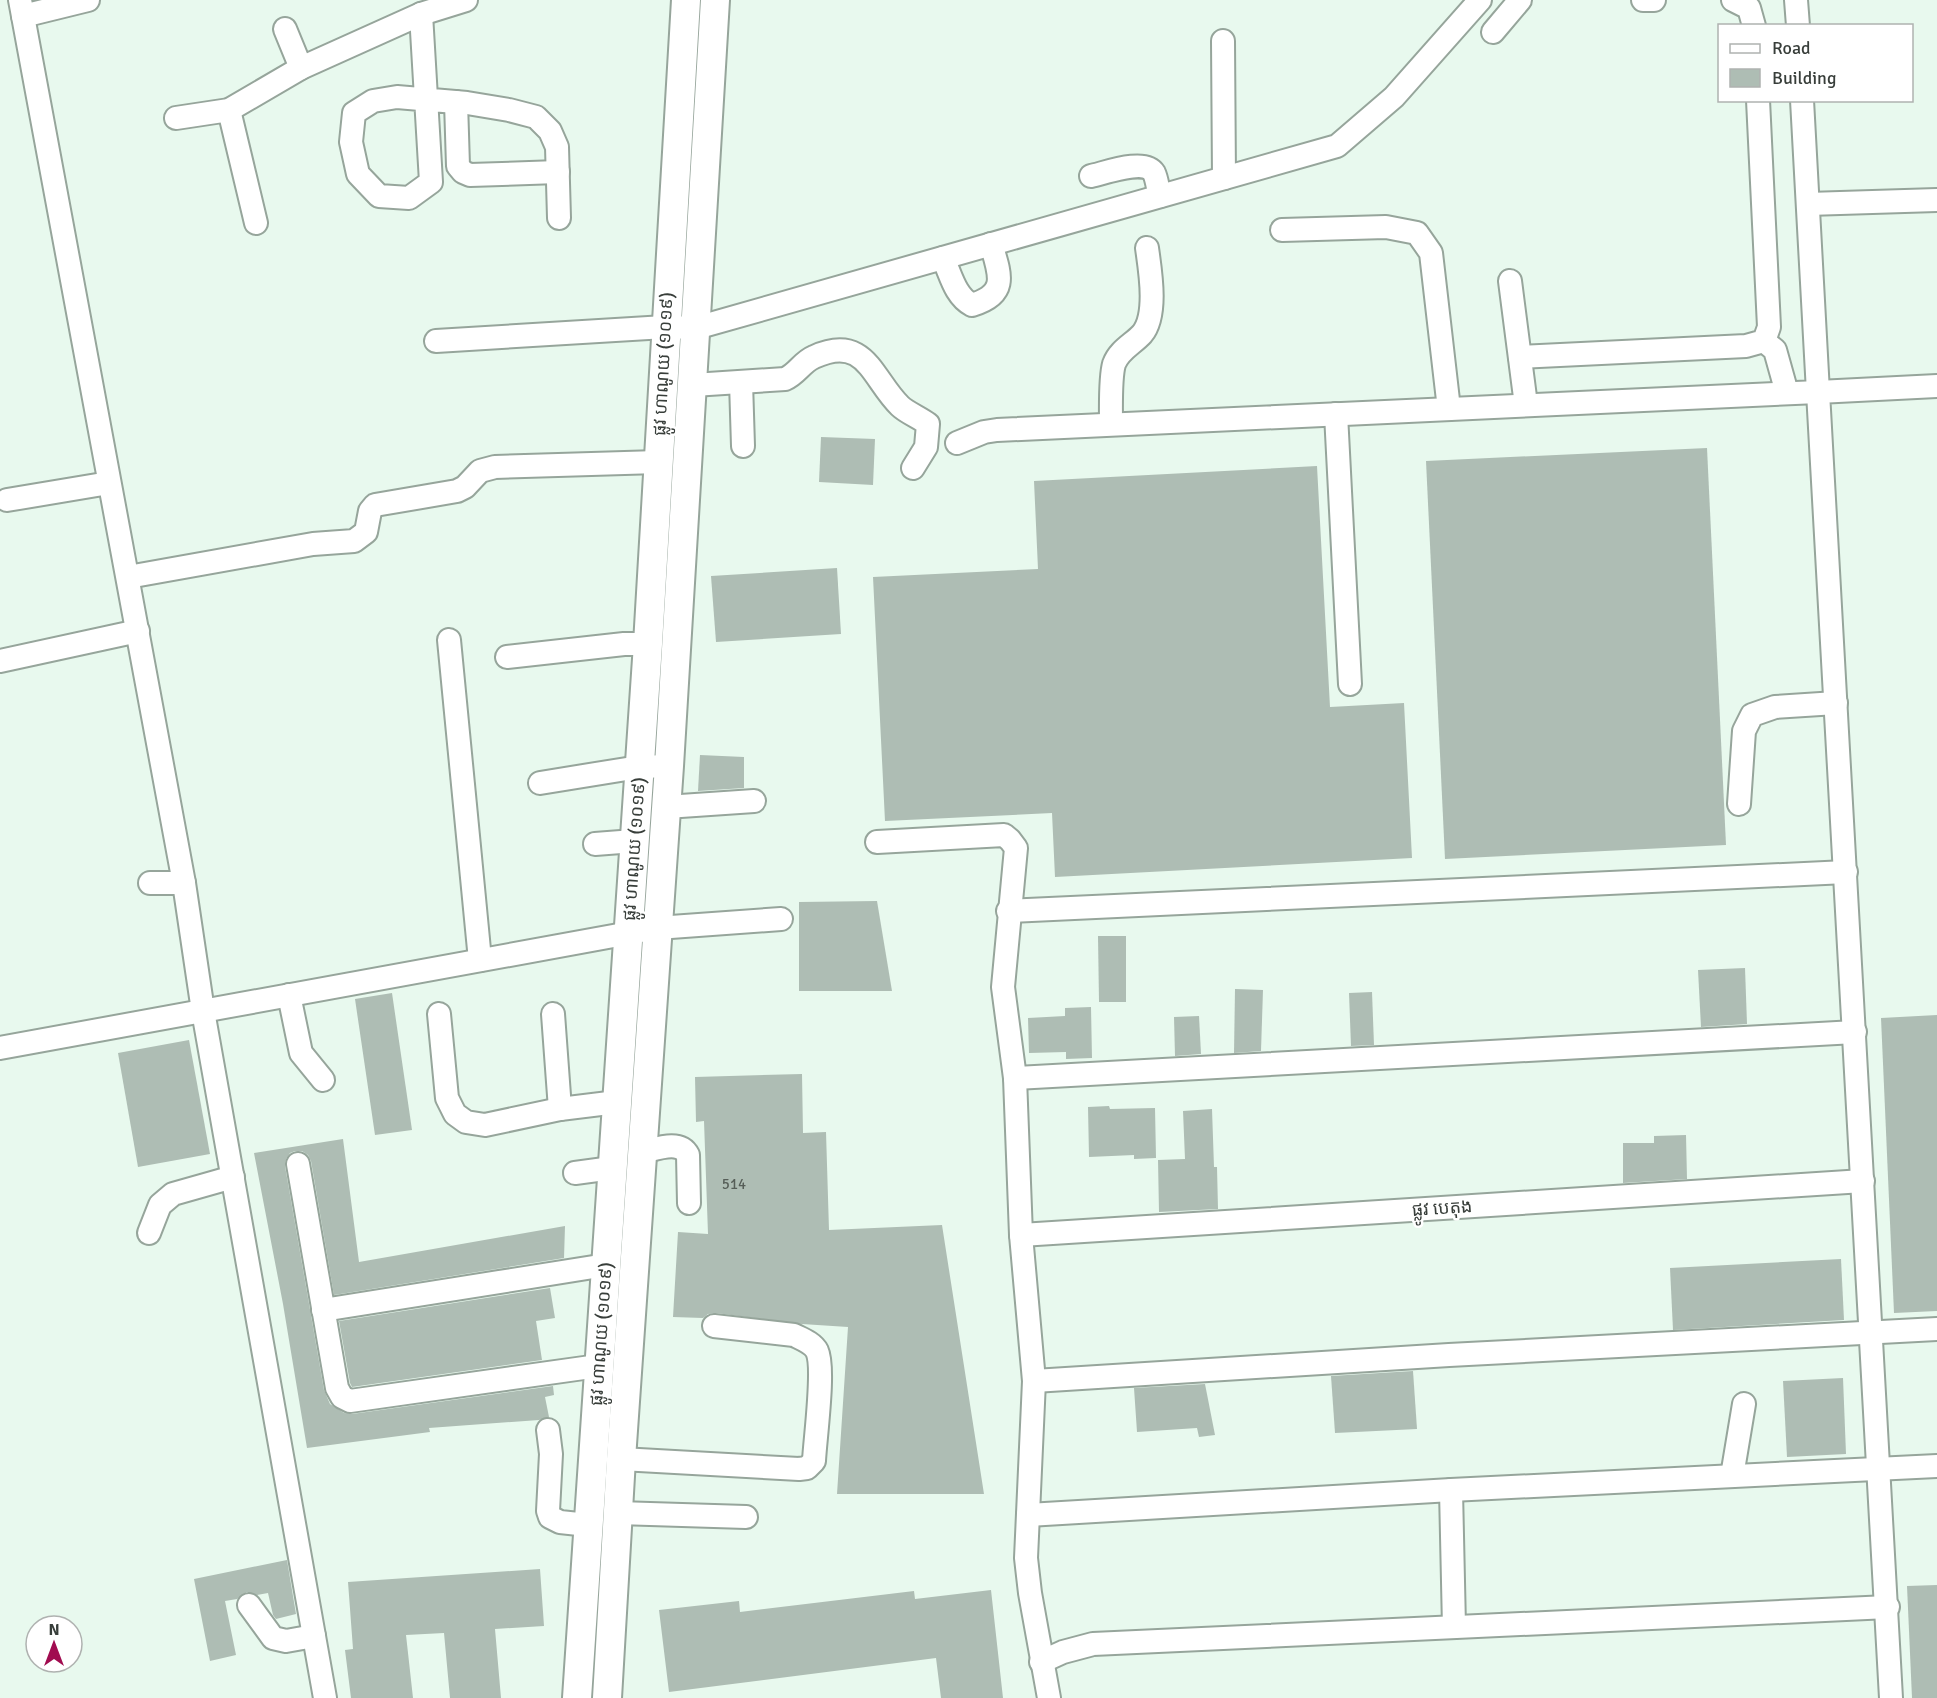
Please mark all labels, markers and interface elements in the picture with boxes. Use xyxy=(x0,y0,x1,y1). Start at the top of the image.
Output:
legend xyxy=(1718,24,1913,102)
text: Road xyxy=(1772,37,1811,59)
text: Building xyxy=(1772,67,1836,89)
street label: ផ្លូវ ហាណូយ (១០១៩) xyxy=(648,291,683,437)
street label: ផ្លូវ ហាណូយ (១០១៩) xyxy=(618,776,655,922)
house number: 514 xyxy=(722,1175,746,1193)
street label: ផ្លូវ បេតុង xyxy=(1411,1195,1473,1226)
street label: ផ្លូវ ហាណូយ (១០១៩) xyxy=(585,1261,622,1407)
north arrow xyxy=(24,1614,84,1674)
text: N xyxy=(48,1620,60,1640)

